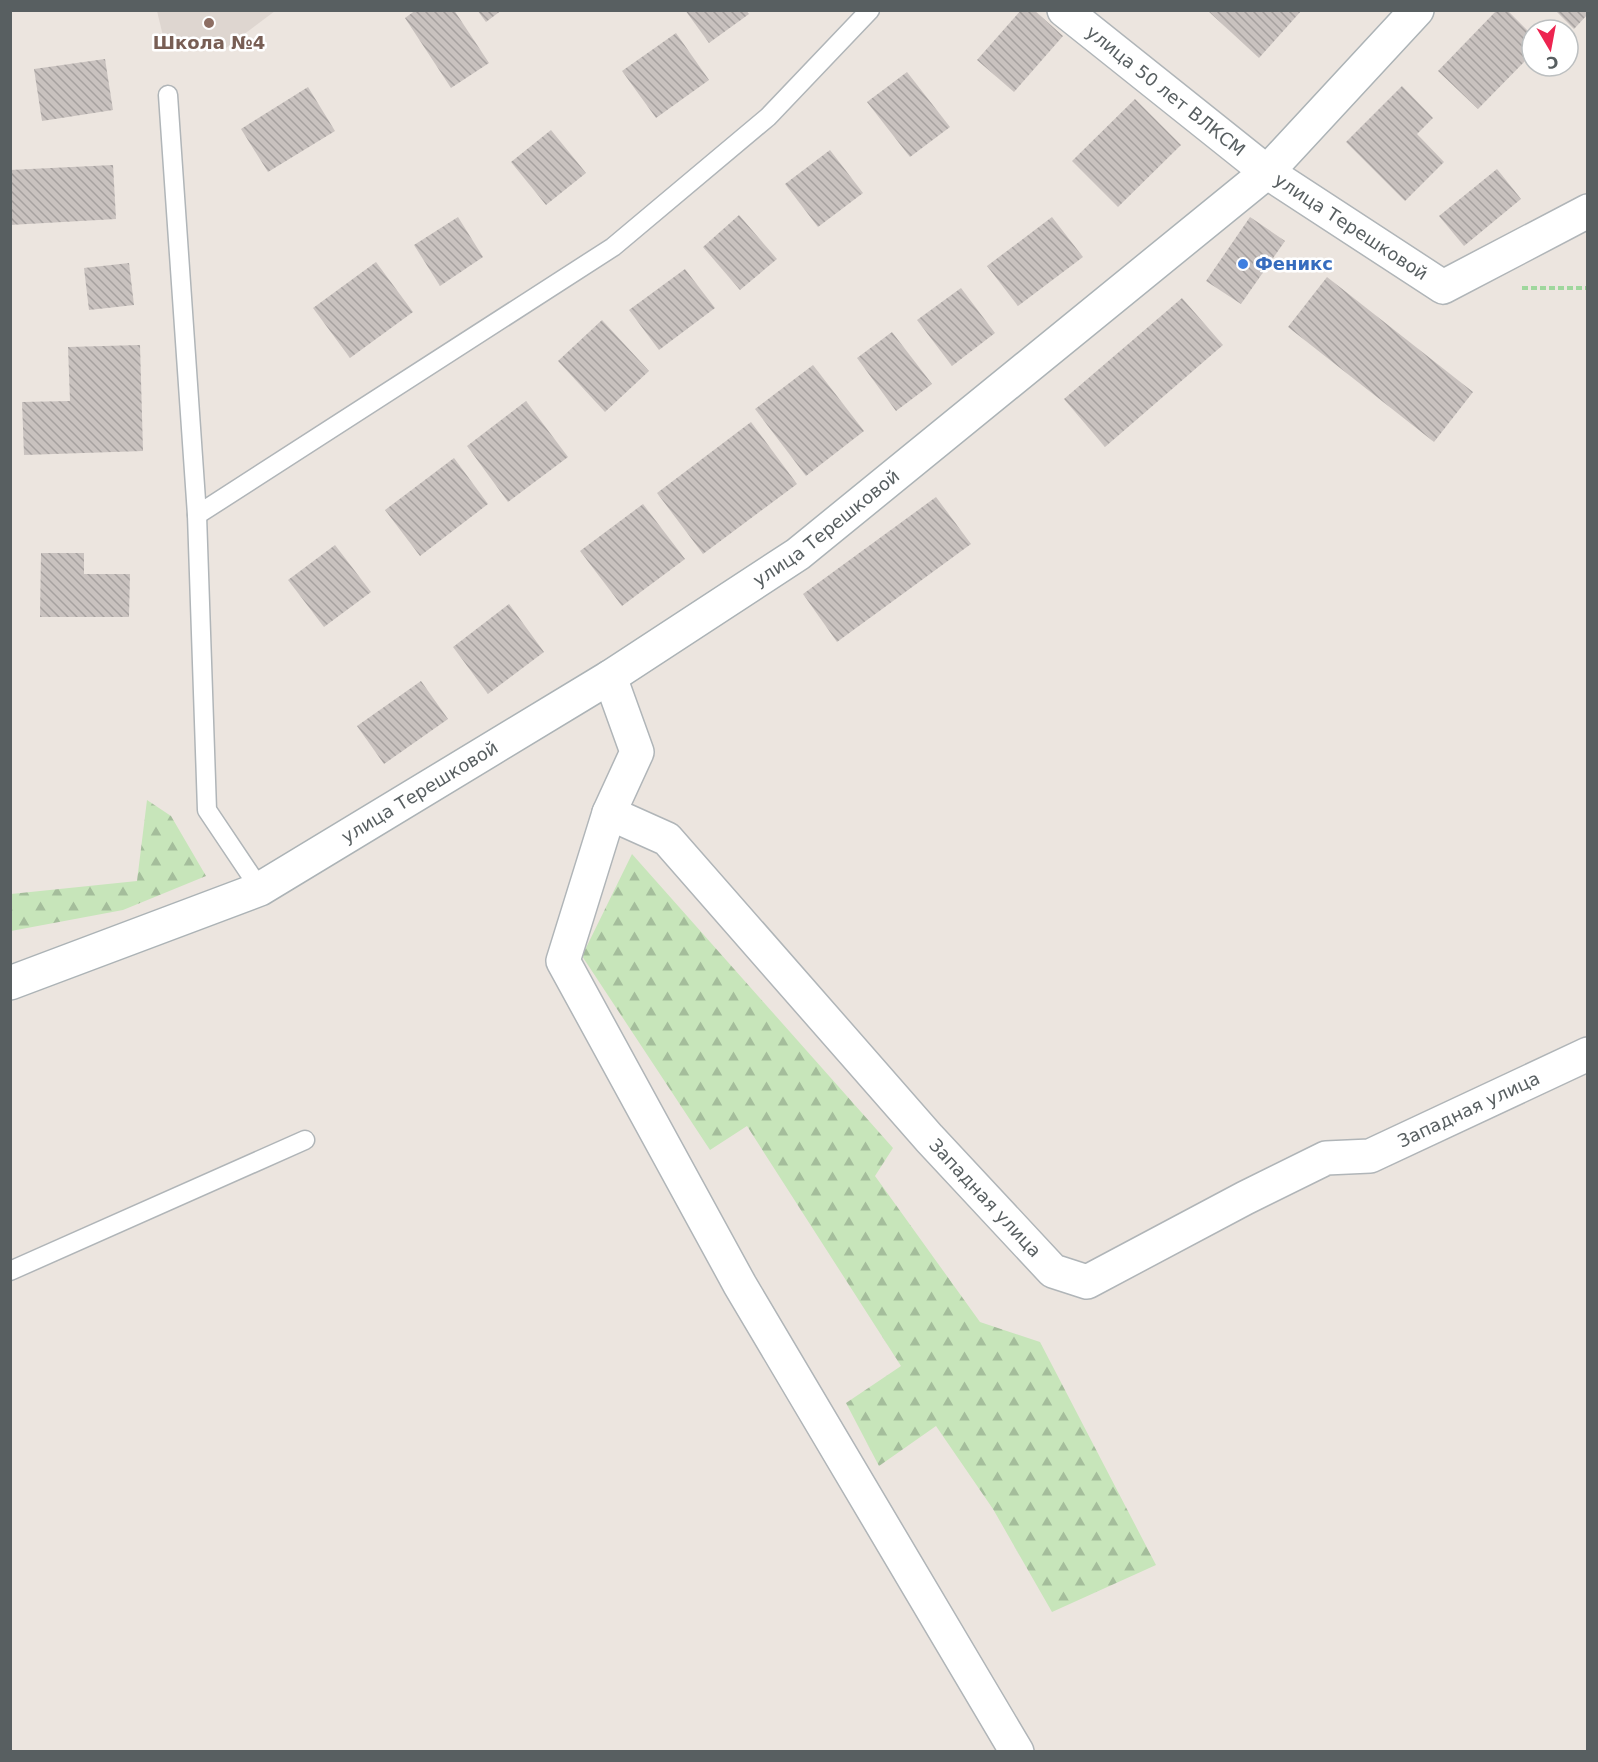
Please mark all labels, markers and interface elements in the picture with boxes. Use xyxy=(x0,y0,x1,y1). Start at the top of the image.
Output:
marker: Школа №4 xyxy=(202,16,216,30)
north arrow xyxy=(1520,18,1580,78)
street label: улица 50 лет ВЛКСМ xyxy=(1082,21,1250,160)
place label: Школа №4 xyxy=(153,32,265,53)
text: С xyxy=(1545,52,1560,73)
street label: улица Терешковой xyxy=(1270,169,1432,284)
place label: Феникс xyxy=(1255,253,1333,274)
marker: Феникс xyxy=(1236,257,1250,271)
street label: улица Терешковой xyxy=(749,465,903,591)
street label: улица Терешковой xyxy=(338,736,502,847)
street label: Западная улица xyxy=(1394,1067,1543,1152)
street label: Западная улица xyxy=(925,1134,1046,1261)

